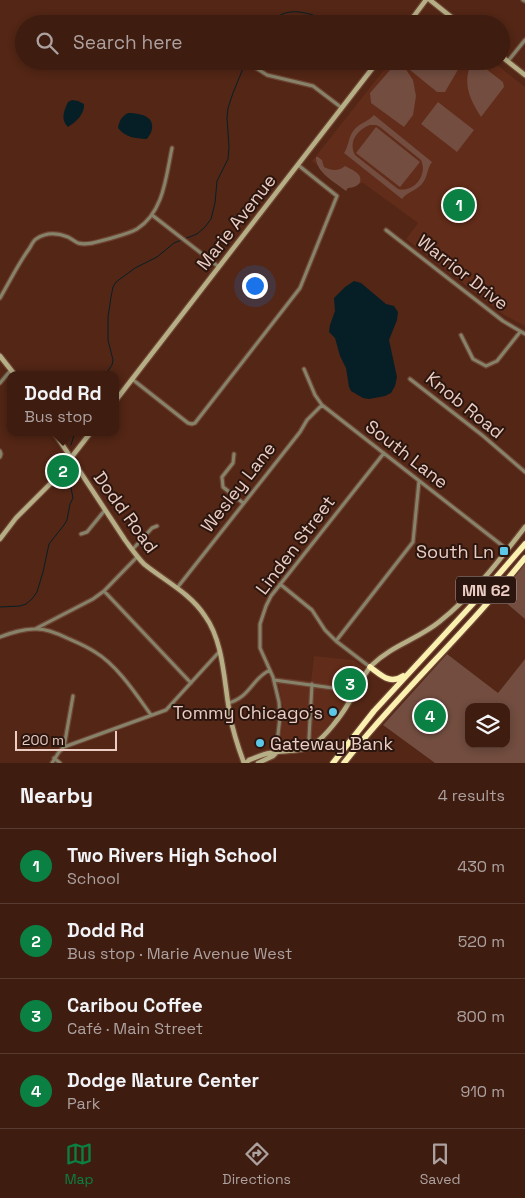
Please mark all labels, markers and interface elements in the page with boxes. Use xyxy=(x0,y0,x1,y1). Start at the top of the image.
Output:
search box xyxy=(15,15,510,70)
icon: search xyxy=(33,29,61,57)
text: Search here xyxy=(73,30,183,55)
street label: Marie Avenue xyxy=(191,169,281,275)
pin: 1 xyxy=(443,186,475,224)
street label: Warrior Drive xyxy=(413,229,513,315)
your location xyxy=(242,273,268,299)
street label: Knob Road xyxy=(421,367,509,443)
popup xyxy=(7,371,119,436)
text: Dodd Rd xyxy=(24,381,102,406)
text: Bus stop xyxy=(24,406,93,427)
street label: South Lane xyxy=(361,414,453,494)
street label: Wesley Lane xyxy=(196,437,280,537)
pin: 2 xyxy=(47,452,79,490)
street label: Dodd Road xyxy=(89,467,163,557)
street label: Linden Street xyxy=(250,491,340,599)
place label: South Ln xyxy=(416,540,494,563)
marker: South Ln xyxy=(498,545,510,557)
road number: MN 62 xyxy=(456,576,516,604)
pin: 3 xyxy=(334,665,366,703)
pin: 4 xyxy=(414,697,446,735)
place label: Tommy Chicago's xyxy=(173,701,323,724)
map controls xyxy=(465,703,510,748)
button: layers xyxy=(465,703,510,748)
marker: Tommy Chicago's xyxy=(327,706,339,718)
scale bar xyxy=(15,728,118,751)
text: 200 m xyxy=(22,731,64,749)
place label: Gateway Bank xyxy=(270,732,393,755)
marker: Gateway Bank xyxy=(254,737,266,749)
text: Nearby xyxy=(20,782,93,809)
text: 4 results xyxy=(438,785,505,806)
text: Two Rivers High School xyxy=(67,843,277,868)
text: 1 xyxy=(32,856,40,877)
text: 430 m xyxy=(457,856,505,877)
text: School xyxy=(67,868,120,889)
text: Dodd Rd xyxy=(67,918,144,943)
text: 2 xyxy=(31,931,41,952)
text: 520 m xyxy=(458,931,505,952)
text: Bus stop · Marie Avenue West xyxy=(67,943,292,964)
text: Caribou Coffee xyxy=(67,993,203,1018)
text: 3 xyxy=(31,1006,41,1027)
text: 800 m xyxy=(457,1006,505,1027)
text: Café · Main Street xyxy=(67,1018,203,1039)
text: Dodge Nature Center xyxy=(67,1068,259,1093)
text: 4 xyxy=(31,1081,41,1102)
text: 910 m xyxy=(460,1081,505,1102)
text: Park xyxy=(67,1093,100,1114)
tab: Map xyxy=(64,1140,94,1188)
tab: Directions xyxy=(222,1140,291,1188)
tab: Saved xyxy=(420,1140,461,1188)

